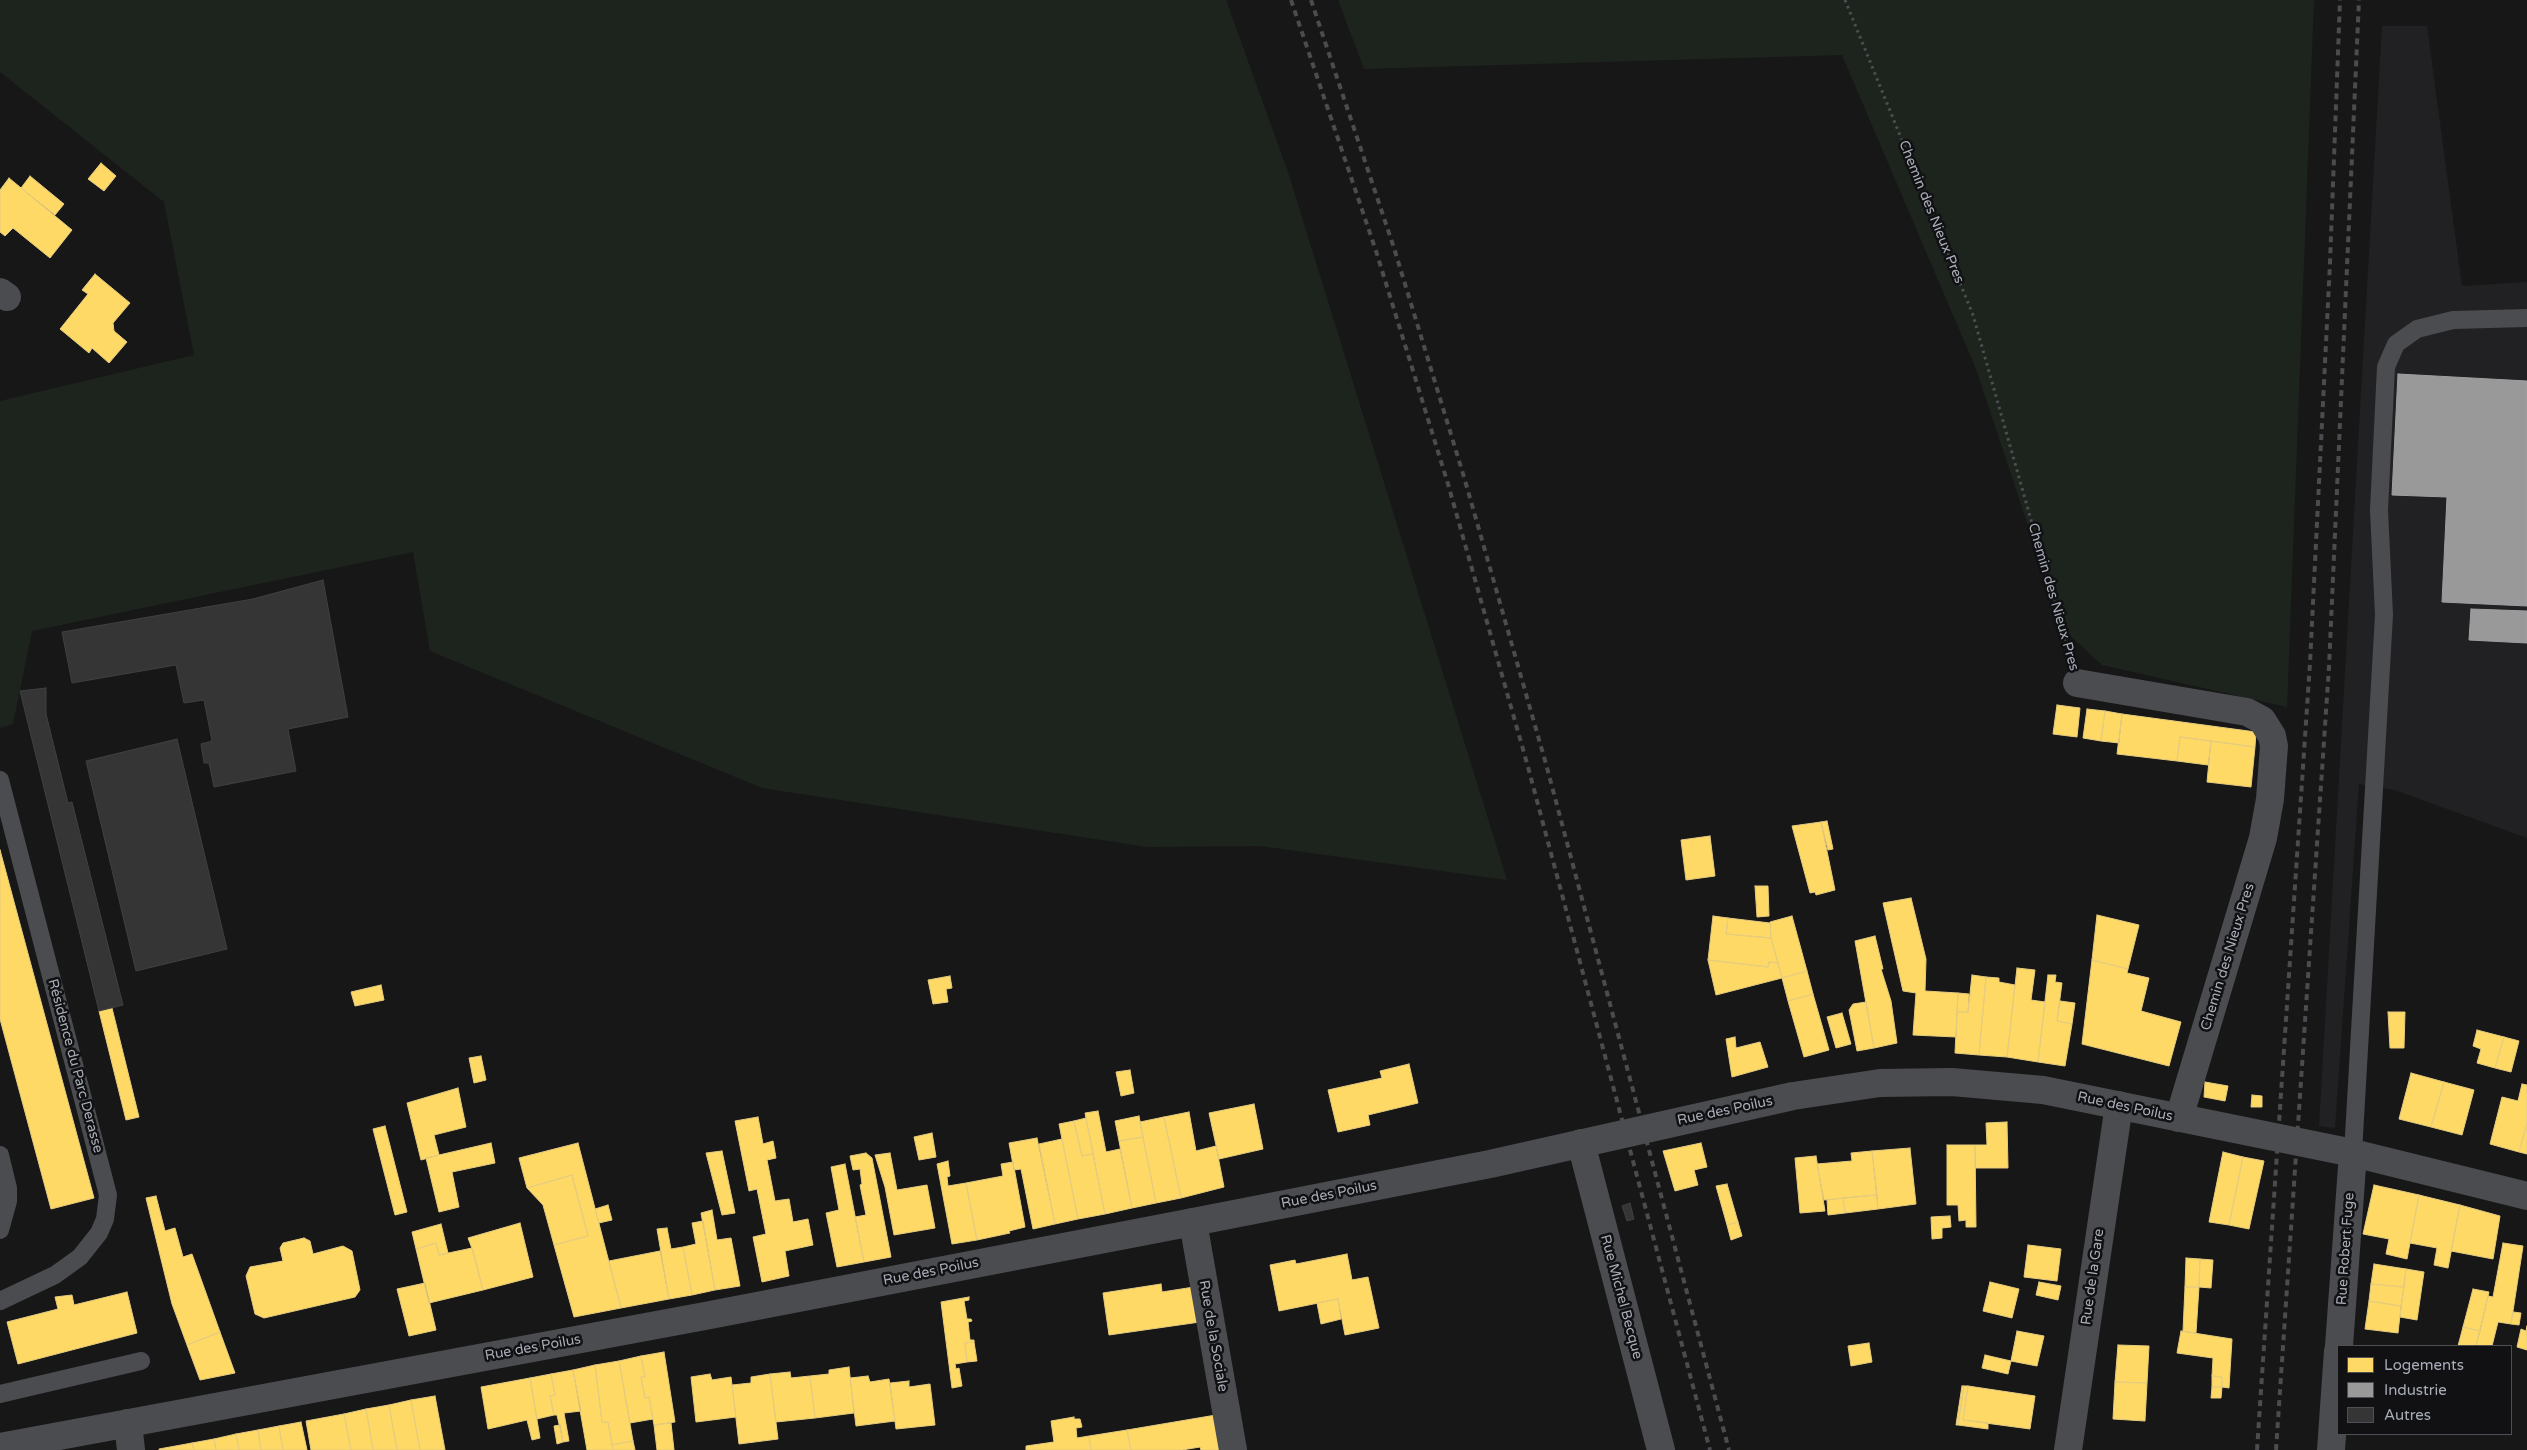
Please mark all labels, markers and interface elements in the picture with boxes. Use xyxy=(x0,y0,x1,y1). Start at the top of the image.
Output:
street label: Chemin des Nieux Pres xyxy=(1895,138,1967,286)
street label: Chemin des Nieux Pres xyxy=(2024,521,2082,673)
street label: Chemin des Nieux Pres xyxy=(2198,881,2258,1033)
street label: Résidence du Parc Derasse xyxy=(44,977,106,1155)
street label: Rue des Poilus xyxy=(2076,1089,2174,1125)
street label: Rue des Poilus xyxy=(1676,1093,1774,1129)
street label: Rue des Poilus xyxy=(1280,1177,1378,1213)
street label: Rue Robert Fuge xyxy=(2334,1192,2358,1306)
street label: Rue de la Gare xyxy=(2078,1228,2108,1326)
street label: Rue Michel Becque xyxy=(1596,1233,1646,1361)
street label: Rue des Poilus xyxy=(882,1254,980,1290)
street label: Rue de la Sociale xyxy=(1195,1279,1231,1393)
street label: Rue des Poilus xyxy=(484,1331,582,1365)
legend xyxy=(2337,1345,2512,1435)
text: Logements xyxy=(2384,1356,2464,1374)
text: Industrie xyxy=(2384,1381,2447,1399)
text: Autres xyxy=(2384,1406,2431,1424)

